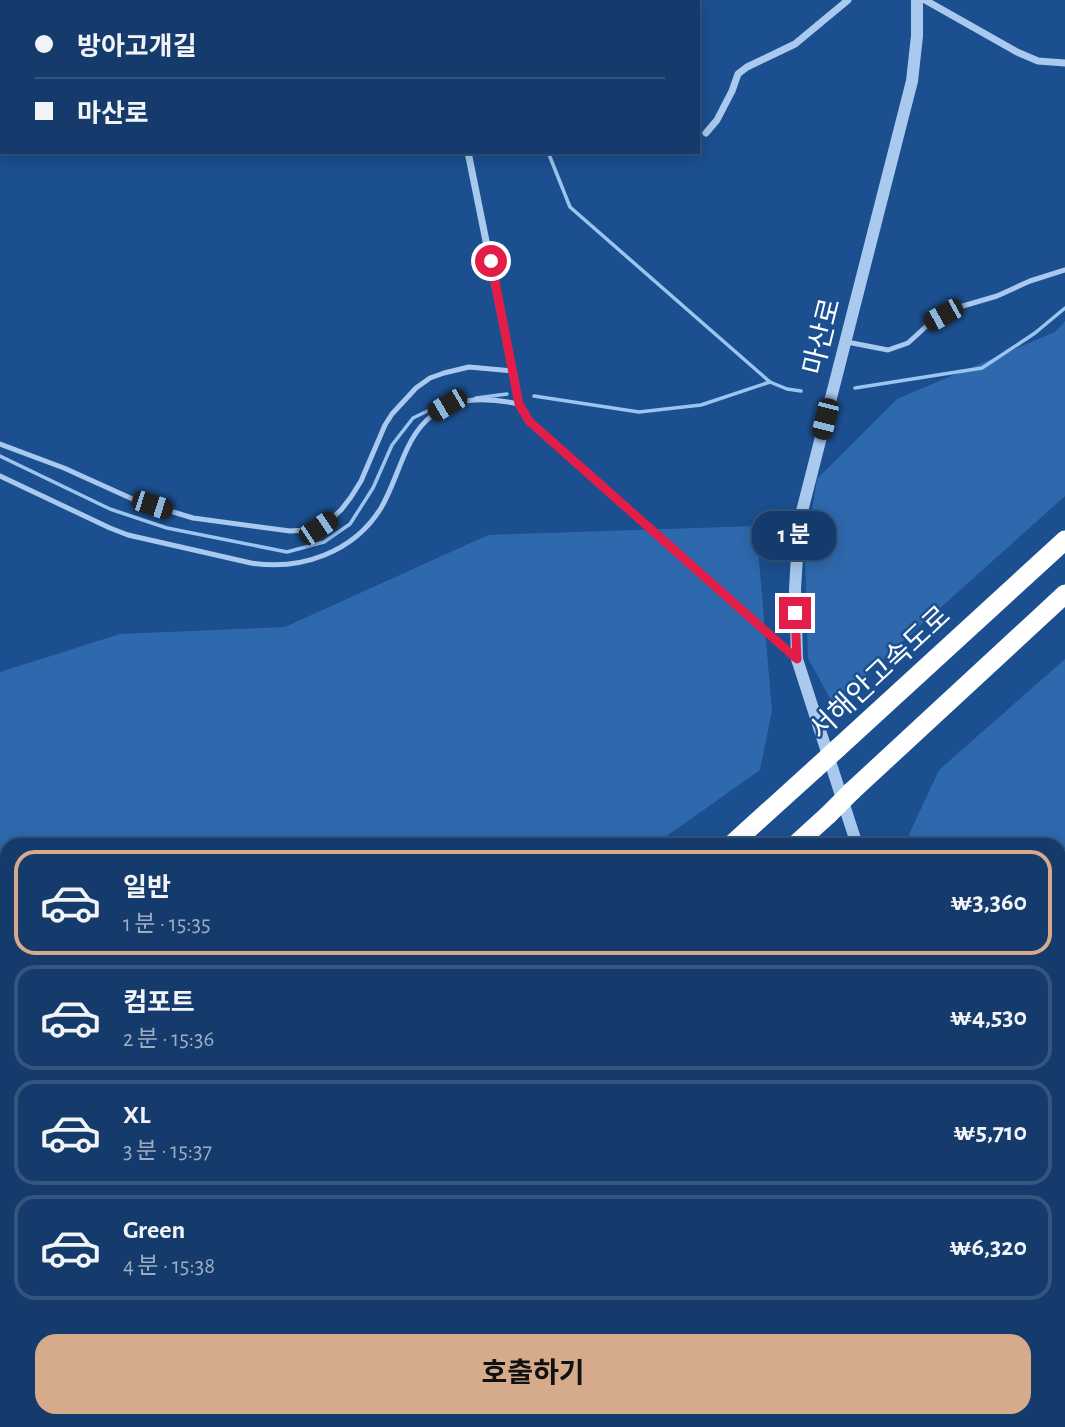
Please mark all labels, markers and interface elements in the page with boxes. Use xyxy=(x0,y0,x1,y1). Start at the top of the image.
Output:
text: 방아고개길 xyxy=(77,34,197,60)
text: 마산로 xyxy=(77,101,149,127)
route start xyxy=(475,245,507,277)
street label: 마산로 xyxy=(798,295,846,377)
car xyxy=(920,296,967,334)
car xyxy=(424,385,471,425)
car xyxy=(810,396,841,442)
car xyxy=(129,489,176,521)
car xyxy=(295,508,342,548)
callout: 1 분 xyxy=(753,512,837,560)
text: 1 분 xyxy=(778,524,810,547)
route end xyxy=(779,597,811,629)
street label: 서해안고속도로 xyxy=(804,600,956,745)
icon: car xyxy=(39,871,102,934)
text: 일반 xyxy=(123,875,171,901)
text: ₩3,360 xyxy=(950,889,1027,915)
text: 1 분 · 15:35 xyxy=(123,913,211,936)
icon: car xyxy=(39,986,102,1049)
text: 컴포트 xyxy=(123,990,195,1016)
text: ₩4,530 xyxy=(950,1004,1027,1030)
text: 2 분 · 15:36 xyxy=(123,1028,214,1051)
icon: car xyxy=(39,1101,102,1164)
text: XL xyxy=(123,1102,150,1128)
text: ₩5,710 xyxy=(953,1119,1027,1145)
text: 3 분 · 15:37 xyxy=(123,1140,212,1163)
icon: car xyxy=(39,1216,102,1279)
text: Green xyxy=(123,1217,185,1243)
text: ₩6,320 xyxy=(949,1234,1027,1260)
text: 4 분 · 15:38 xyxy=(123,1255,215,1278)
button: 호출하기 xyxy=(35,1334,1031,1414)

